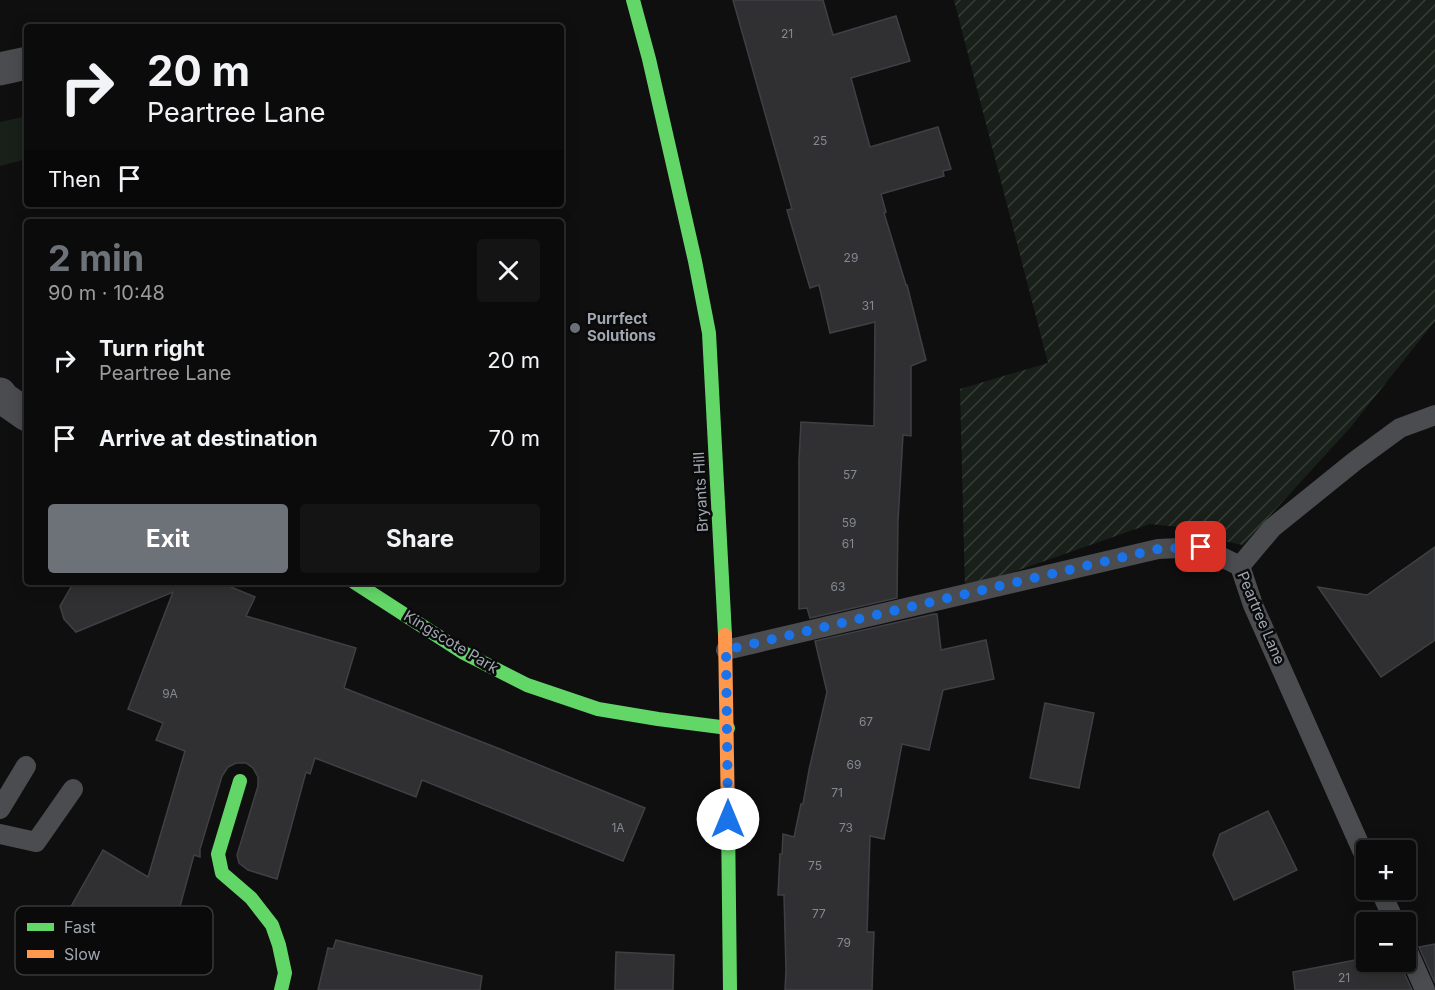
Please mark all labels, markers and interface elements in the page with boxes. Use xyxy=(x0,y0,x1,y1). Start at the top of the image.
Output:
house number: 21 xyxy=(781,26,793,41)
text: 20 m xyxy=(147,45,250,96)
icon: right xyxy=(48,48,126,126)
text: Peartree Lane xyxy=(147,96,326,129)
house number: 25 xyxy=(813,133,827,148)
icon: arrive xyxy=(113,162,146,195)
text: Then xyxy=(48,166,101,192)
text: 2 min xyxy=(48,236,144,280)
button: close xyxy=(477,239,540,302)
house number: 29 xyxy=(844,250,858,265)
text: 90 m · 10:48 xyxy=(48,281,165,305)
house number: 31 xyxy=(862,298,874,313)
place label: Purrfect Solutions xyxy=(587,309,656,345)
marker: Purrfect Solutions xyxy=(568,321,582,335)
text: Turn right xyxy=(99,335,205,361)
icon: right xyxy=(48,344,81,377)
text: 20 m xyxy=(487,347,540,373)
text: Peartree Lane xyxy=(99,361,231,385)
icon: arrive xyxy=(48,422,81,455)
text: Arrive at destination xyxy=(99,425,318,451)
text: 70 m xyxy=(489,425,540,451)
street label: Bryants Hill xyxy=(689,451,712,533)
house number: 57 xyxy=(843,467,857,482)
button: Exit xyxy=(48,504,288,573)
button: Share xyxy=(300,504,540,573)
house number: 59 xyxy=(842,515,856,530)
pin xyxy=(1175,521,1226,572)
icon: arrive xyxy=(1184,530,1217,563)
house number: 61 xyxy=(842,536,854,551)
street label: Peartree Lane xyxy=(1233,568,1290,667)
house number: 63 xyxy=(831,579,845,594)
street label: Kingscote Park xyxy=(400,606,503,678)
house number: 9A xyxy=(162,686,178,701)
house number: 67 xyxy=(859,714,873,729)
house number: 69 xyxy=(847,757,861,772)
house number: 71 xyxy=(831,785,843,800)
position arrow xyxy=(696,787,760,851)
house number: 1A xyxy=(611,820,625,835)
house number: 73 xyxy=(839,820,853,835)
map controls xyxy=(1356,840,1416,972)
button: + xyxy=(1356,840,1416,900)
house number: 75 xyxy=(808,858,822,873)
legend xyxy=(15,906,213,975)
house number: 77 xyxy=(812,906,826,921)
button: − xyxy=(1356,912,1416,972)
text: Fast xyxy=(64,917,96,937)
house number: 79 xyxy=(837,935,851,950)
text: Slow xyxy=(64,944,101,964)
house number: 21 xyxy=(1338,970,1350,985)

